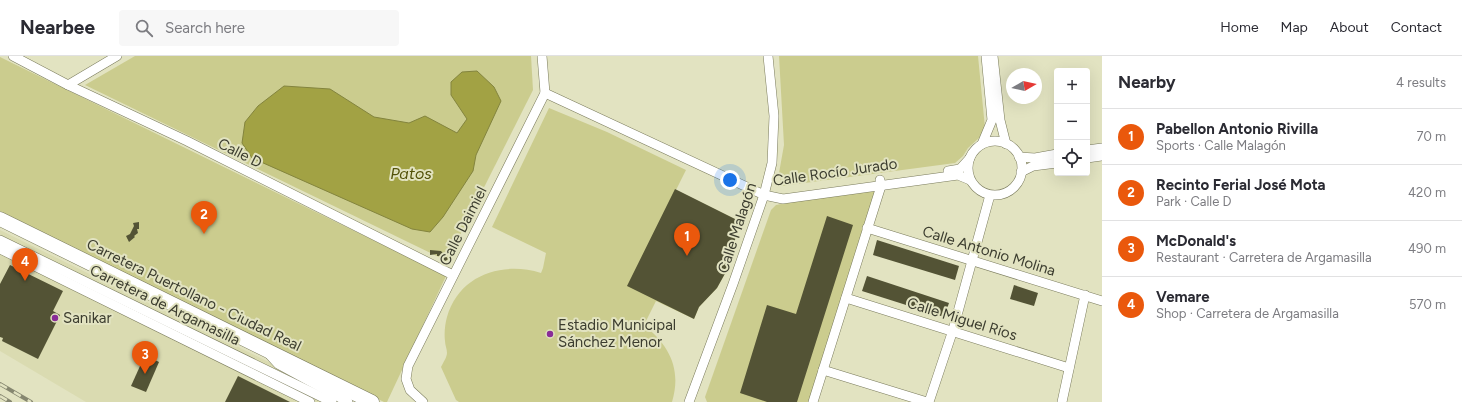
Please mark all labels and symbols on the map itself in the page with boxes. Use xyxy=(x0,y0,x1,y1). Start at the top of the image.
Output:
north arrow xyxy=(1006,68,1042,104)
street label: Calle D xyxy=(215,134,265,172)
street label: Calle Rocío Jurado xyxy=(772,154,899,190)
water label: Patos xyxy=(390,164,432,183)
your location xyxy=(720,170,740,190)
street label: Calle Malagón xyxy=(714,180,760,276)
street label: Calle Daimiel xyxy=(435,184,491,268)
pin: 2 xyxy=(191,201,217,234)
street label: Calle Antonio Molina xyxy=(920,222,1058,280)
pin: 1 xyxy=(674,223,700,256)
street label: Carretera Puertollano - Ciudad Real xyxy=(84,235,304,355)
pin: 4 xyxy=(12,248,38,281)
street label: Carretera de Argamasilla xyxy=(87,261,243,349)
street label: Calle Miguel Ríos xyxy=(905,294,1019,344)
place label: Sanikar xyxy=(63,309,112,327)
marker: Sanikar xyxy=(50,313,60,323)
place label: Estadio Municipal Sánchez Menor xyxy=(558,316,676,351)
marker: Estadio Municipal Sánchez Menor xyxy=(545,329,555,339)
pin: 3 xyxy=(132,341,158,374)

